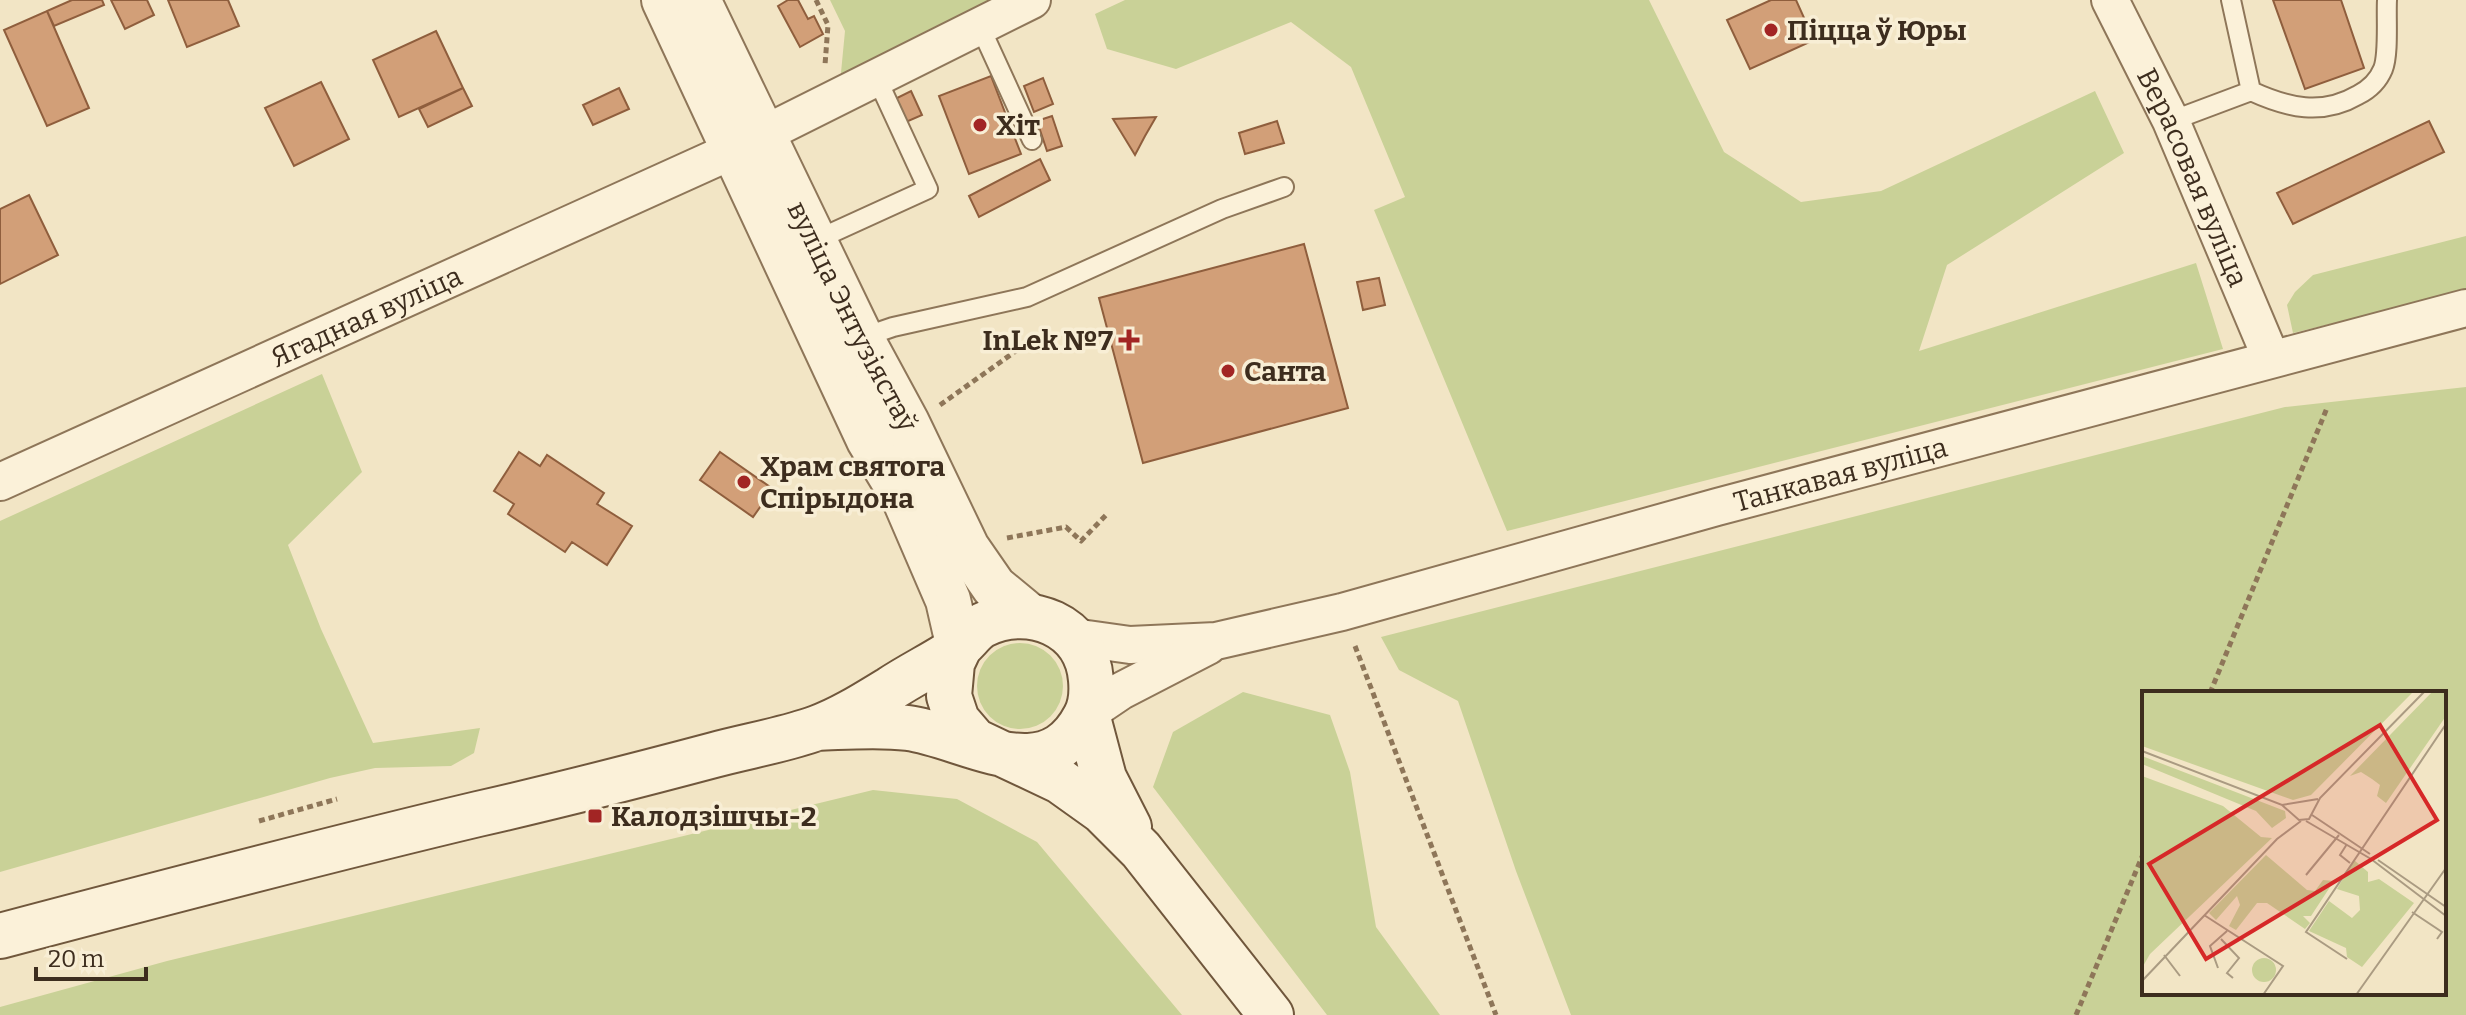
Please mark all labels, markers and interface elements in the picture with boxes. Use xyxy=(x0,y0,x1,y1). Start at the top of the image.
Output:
place label: Піцца ў Юры xyxy=(1787,14,1967,47)
marker: Піцца ў Юры xyxy=(1762,21,1780,39)
street label: Верасовая вуліца xyxy=(2130,63,2255,292)
place label: Хіт xyxy=(996,109,1041,142)
marker: Хіт xyxy=(971,116,989,134)
street label: вуліца Энтузіястаў xyxy=(781,196,924,437)
street label: Ягадная вуліца xyxy=(266,259,467,374)
place label: InLek №7 xyxy=(982,324,1113,357)
marker: InLek №7 xyxy=(1120,331,1138,349)
place label: Санта xyxy=(1244,355,1326,388)
marker: Санта xyxy=(1219,362,1237,380)
street label: Танкавая вуліца xyxy=(1730,431,1951,519)
place label: Храм святога Спірыдона xyxy=(760,450,945,515)
marker: Храм святога Спірыдона xyxy=(735,473,753,491)
inset map xyxy=(2142,691,2446,995)
place label: Калодзішчы-2 xyxy=(611,800,817,833)
marker: Калодзішчы-2 xyxy=(586,807,604,825)
scale bar xyxy=(36,931,146,981)
text: 20 m xyxy=(48,945,104,973)

